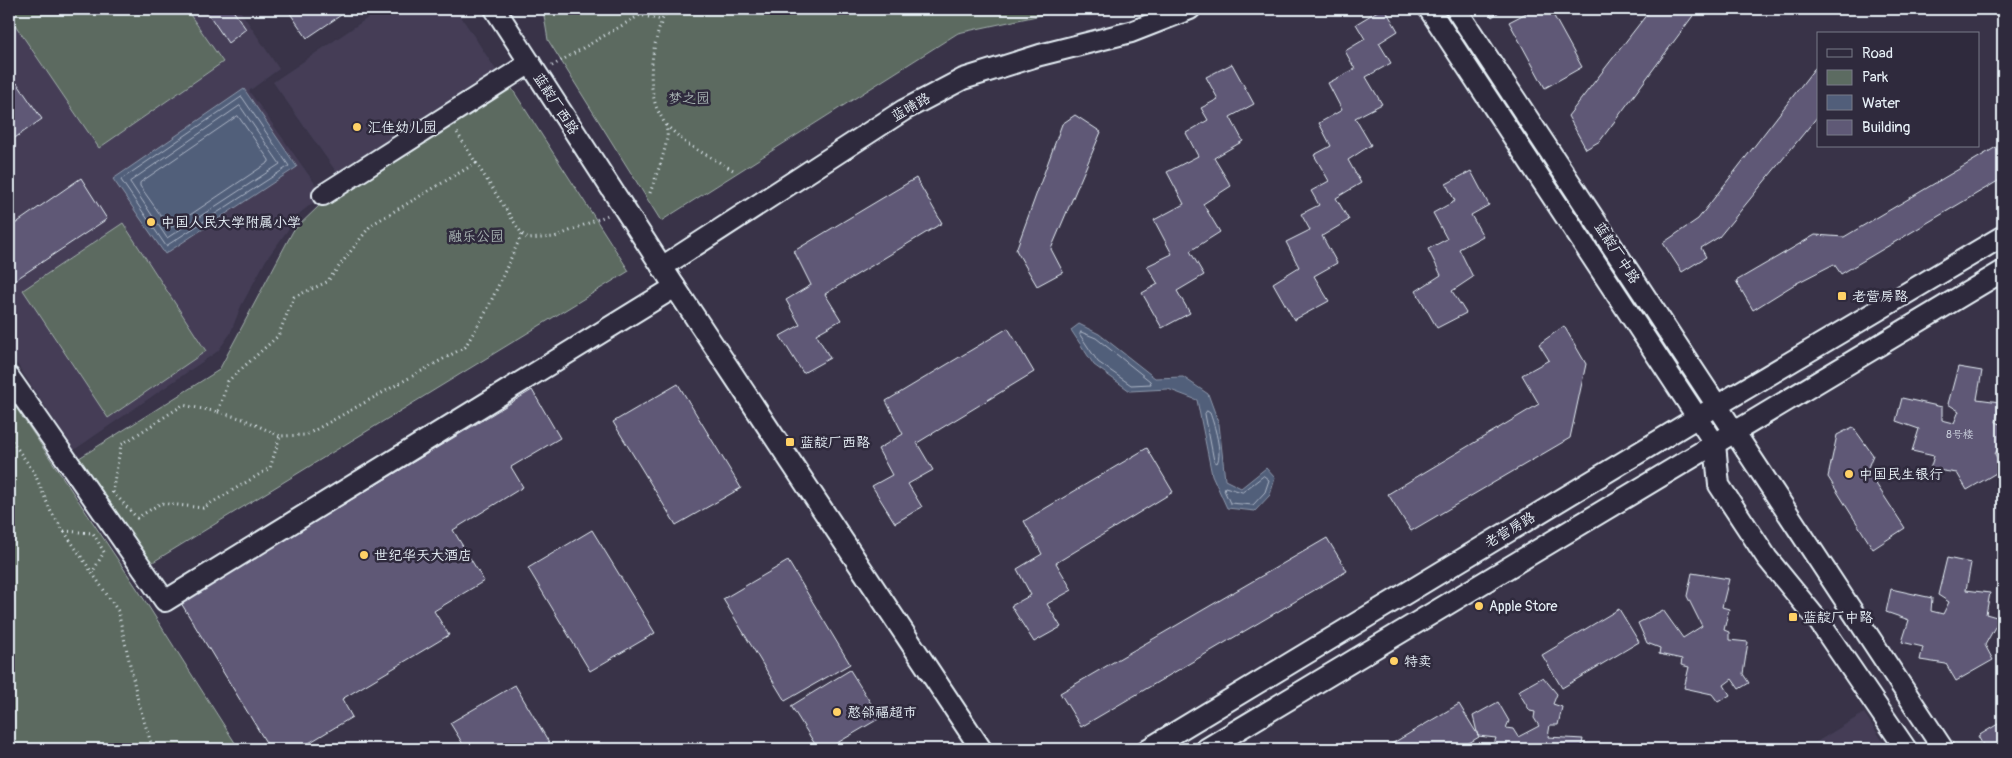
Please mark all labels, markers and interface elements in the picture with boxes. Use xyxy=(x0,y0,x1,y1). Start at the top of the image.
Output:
legend xyxy=(1817,32,1980,148)
text: Road xyxy=(1862,44,1893,63)
text: Park xyxy=(1862,68,1889,87)
street label: 蓝靛厂西路 xyxy=(530,70,582,138)
street label: 蓝晴路 xyxy=(889,89,933,125)
park label: 梦之园 xyxy=(668,90,710,107)
text: Water xyxy=(1862,94,1901,113)
text: Building xyxy=(1862,118,1910,137)
place label: 汇佳幼儿园 xyxy=(367,119,437,136)
marker: 汇佳幼儿园 xyxy=(351,121,363,133)
place label: 中国人民大学附属小学 xyxy=(161,214,301,231)
marker: 中国人民大学附属小学 xyxy=(145,216,157,228)
street label: 蓝靛厂中路 xyxy=(1591,219,1643,287)
park label: 融乐公园 xyxy=(448,228,504,245)
place label: 老营房路 xyxy=(1852,288,1908,305)
marker: 老营房路 xyxy=(1836,290,1848,302)
house number: 8号楼 xyxy=(1946,428,1974,441)
place label: 蓝靛厂西路 xyxy=(800,434,870,451)
marker: 蓝靛厂西路 xyxy=(784,436,796,448)
place label: 中国民生银行 xyxy=(1859,466,1943,483)
marker: 中国民生银行 xyxy=(1843,468,1855,480)
street label: 老营房路 xyxy=(1482,508,1538,552)
place label: 世纪华天大酒店 xyxy=(374,547,472,564)
marker: 世纪华天大酒店 xyxy=(358,549,370,561)
place label: Apple Store xyxy=(1489,598,1558,615)
marker: Apple Store xyxy=(1473,600,1485,612)
place label: 蓝靛厂中路 xyxy=(1803,609,1873,626)
marker: 蓝靛厂中路 xyxy=(1787,611,1799,623)
place label: 特卖 xyxy=(1404,653,1432,670)
marker: 特卖 xyxy=(1388,655,1400,667)
place label: 憨邻福超市 xyxy=(847,704,917,721)
marker: 憨邻福超市 xyxy=(831,706,843,718)

